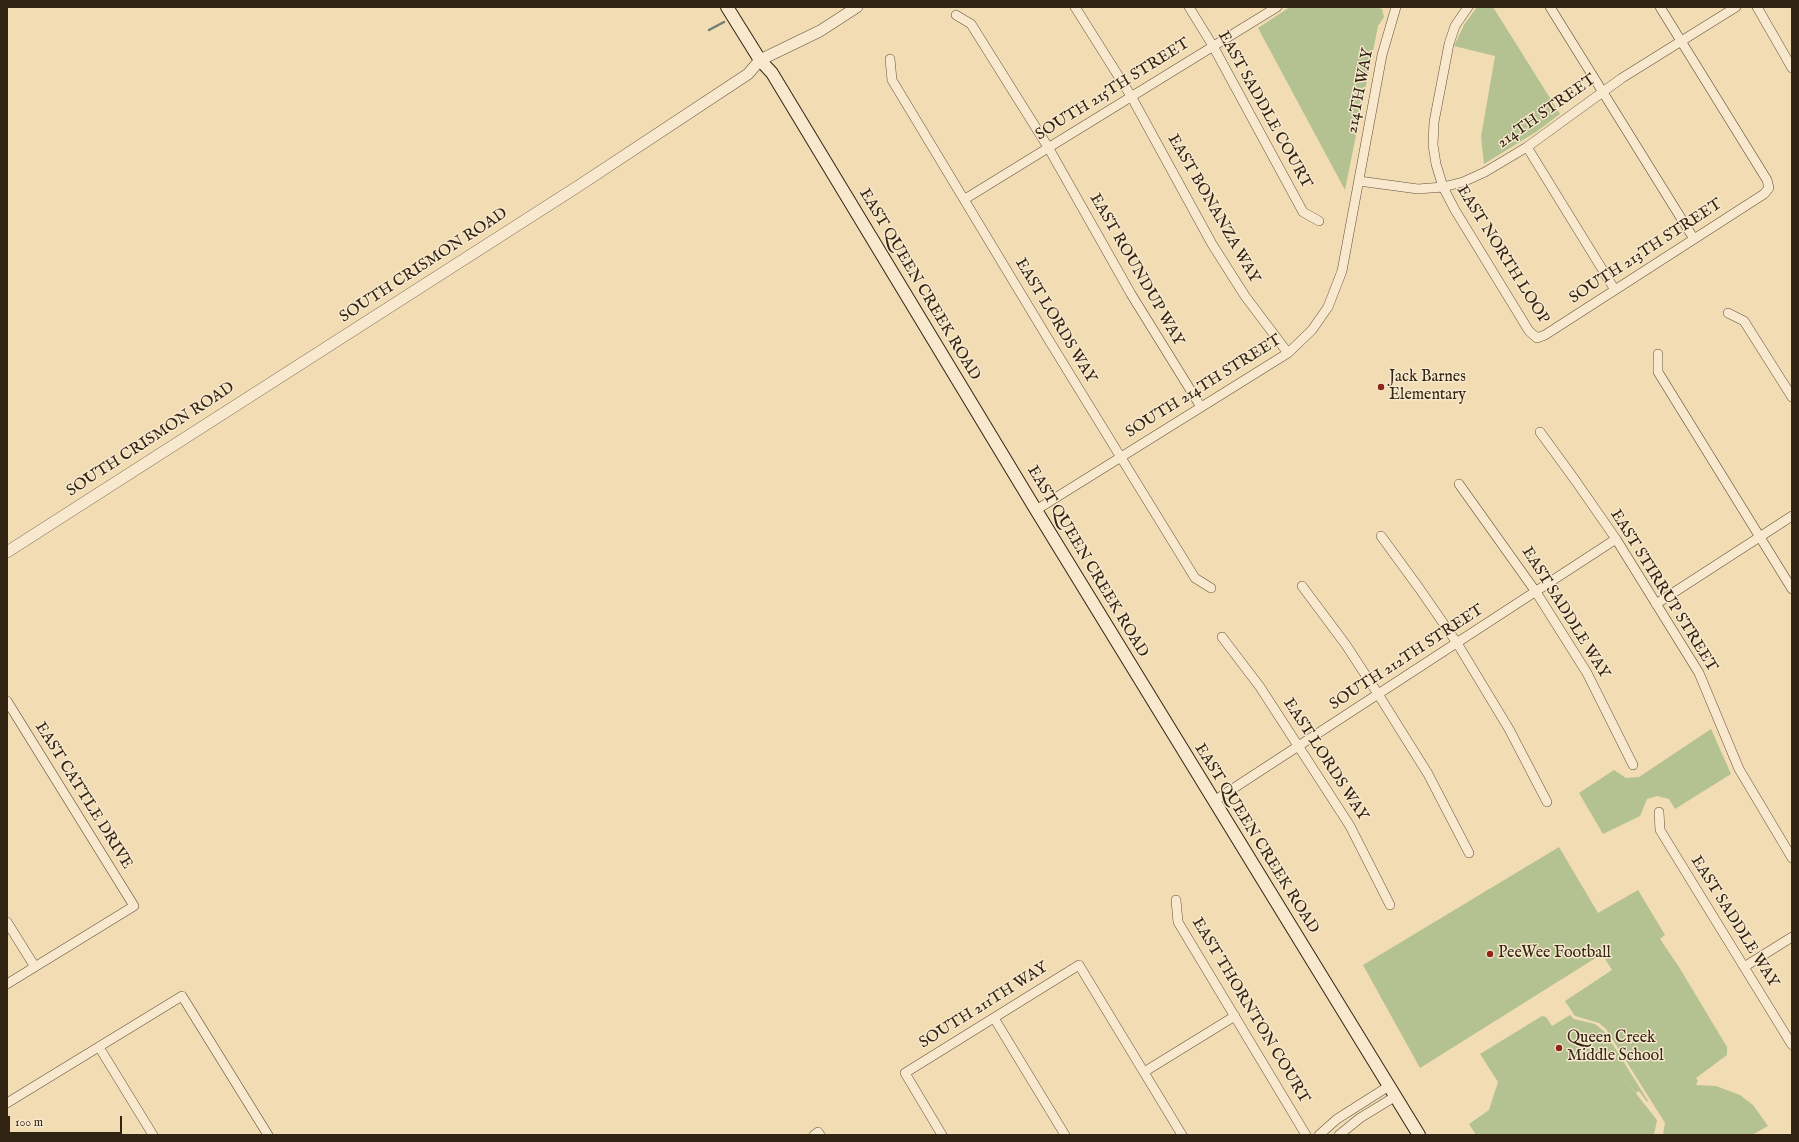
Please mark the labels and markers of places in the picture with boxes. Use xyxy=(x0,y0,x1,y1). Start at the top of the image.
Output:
place label: Jack Barnes Elementary xyxy=(1389,368,1466,406)
marker: Jack Barnes Elementary xyxy=(1376,382,1386,392)
place label: PeeWee Football xyxy=(1498,944,1611,964)
marker: PeeWee Football xyxy=(1485,949,1495,959)
place label: Queen Creek Middle School xyxy=(1567,1029,1664,1067)
marker: Queen Creek Middle School xyxy=(1554,1043,1564,1053)

